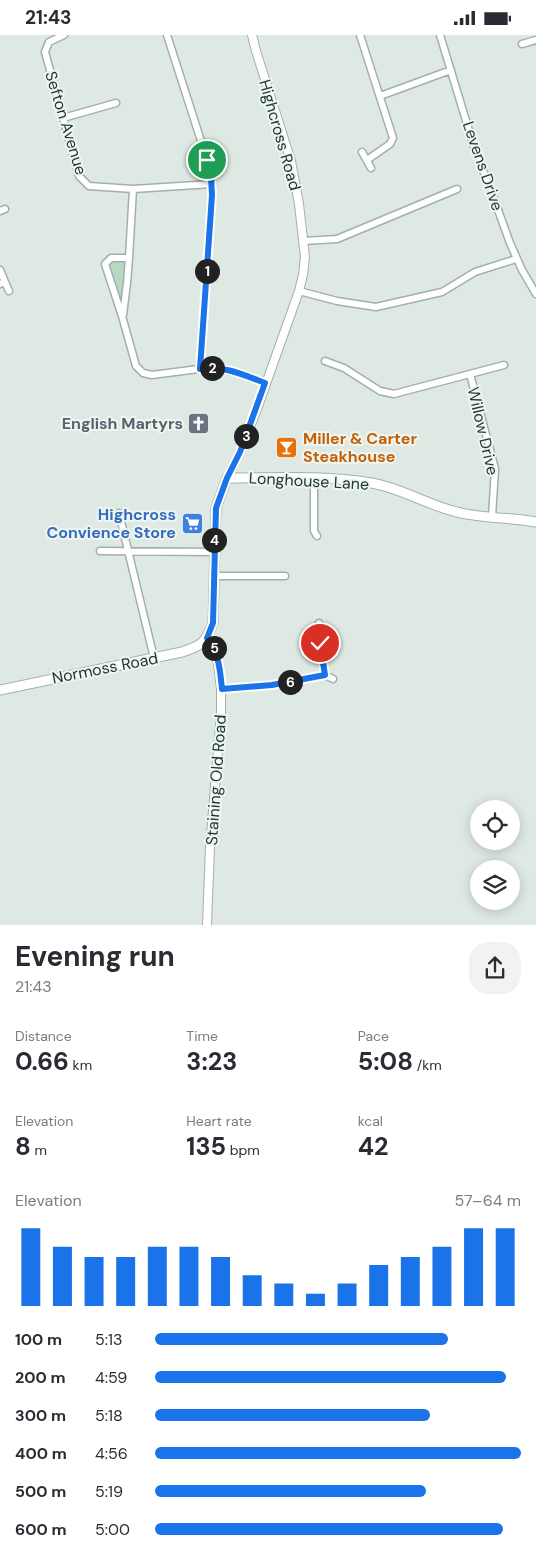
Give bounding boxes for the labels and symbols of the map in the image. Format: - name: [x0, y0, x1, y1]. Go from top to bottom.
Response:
- street label: Sefton Avenue: [40, 69, 92, 177]
- street label: Highcross Road: [254, 77, 306, 193]
- street label: Levens Drive: [458, 118, 508, 214]
- pin: [186, 139, 228, 181]
- pin: 1: [194, 259, 220, 283]
- pin: 2: [200, 355, 224, 381]
- street label: Willow Drive: [463, 385, 503, 477]
- church icon: English Martyrs: [187, 411, 211, 435]
- place label: English Martyrs: [62, 413, 183, 434]
- pin: 3: [234, 423, 258, 449]
- place label: Miller & Carter Steakhouse: [303, 428, 417, 467]
- bar icon: Miller & Carter Steakhouse: [275, 435, 299, 459]
- street label: Longhouse Lane: [248, 467, 370, 495]
- place label: Highcross Convience Store: [46, 504, 176, 543]
- supermarket icon: Highcross Convience Store: [180, 511, 204, 535]
- pin: 4: [202, 527, 226, 553]
- pin: [299, 622, 341, 664]
- pin: 5: [202, 635, 226, 661]
- street label: Normoss Road: [50, 647, 160, 689]
- pin: 6: [278, 669, 302, 695]
- street label: Staining Old Road: [201, 714, 231, 846]

